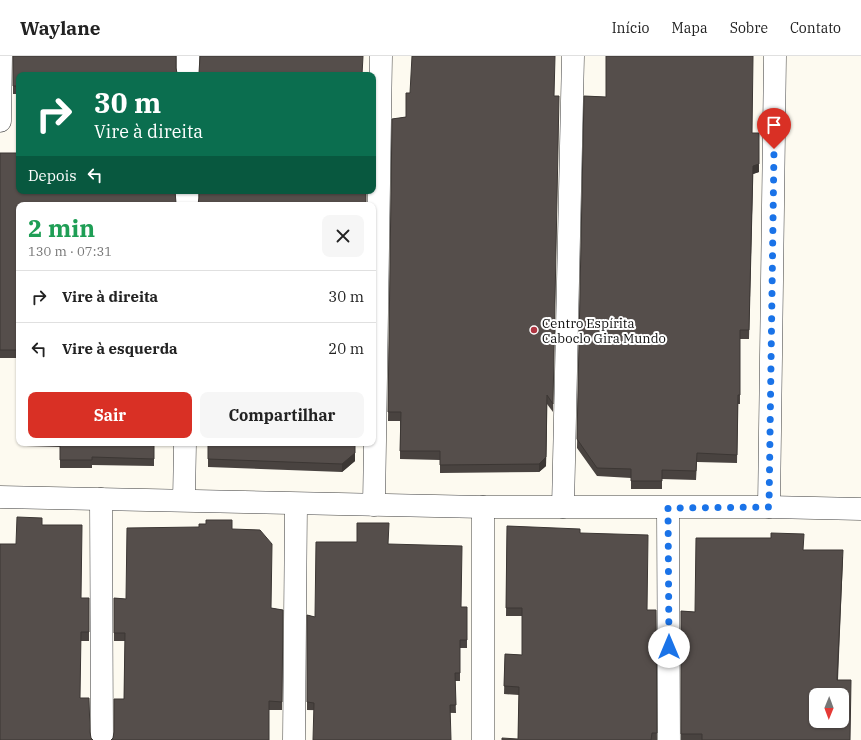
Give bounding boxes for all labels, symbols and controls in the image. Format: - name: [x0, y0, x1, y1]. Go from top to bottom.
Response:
- text: Waylane: [20, 16, 101, 40]
- text: Início: [612, 19, 649, 37]
- text: Mapa: [671, 19, 708, 37]
- text: Sobre: [730, 19, 768, 37]
- text: Contato: [790, 19, 841, 37]
- text: 30 m: [94, 84, 161, 121]
- icon: right: [28, 88, 80, 140]
- pin: [757, 108, 791, 149]
- icon: arrive: [763, 114, 785, 136]
- text: Vire à direita: [94, 120, 203, 143]
- icon: left: [84, 164, 106, 186]
- text: Depois: [28, 166, 76, 185]
- text: 2 min: [28, 212, 95, 244]
- button: close: [322, 215, 364, 257]
- text: 130 m · 07:31: [28, 243, 112, 260]
- icon: right: [28, 286, 50, 308]
- text: Vire à direita: [62, 287, 158, 306]
- text: 30 m: [328, 287, 364, 306]
- place label: Centro Espírita Caboclo Gira Mundo: [542, 315, 666, 347]
- marker: Centro Espírita Caboclo Gira Mundo: [529, 325, 539, 335]
- icon: left: [28, 338, 50, 360]
- text: Vire à esquerda: [62, 339, 178, 358]
- text: 20 m: [328, 339, 364, 358]
- button: Sair: [28, 392, 192, 438]
- button: Compartilhar: [200, 392, 364, 438]
- position arrow: [648, 626, 690, 668]
- north arrow: [809, 688, 849, 728]
- map controls: [809, 688, 849, 728]

